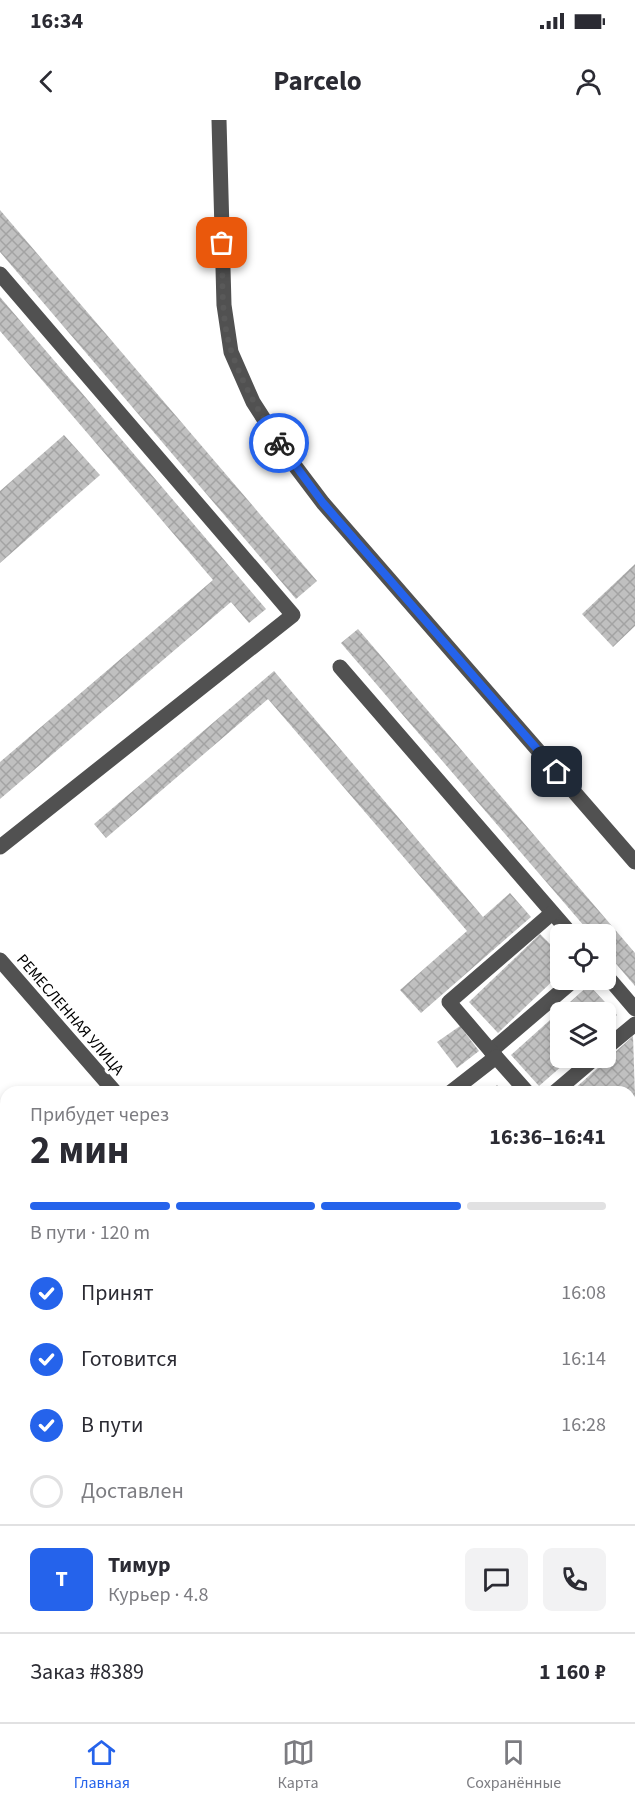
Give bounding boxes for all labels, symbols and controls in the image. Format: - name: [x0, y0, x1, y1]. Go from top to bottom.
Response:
- text: 16:34: [30, 5, 83, 37]
- text: Parcelo: [273, 62, 362, 101]
- icon: back: [30, 65, 63, 98]
- icon: person: [572, 65, 605, 98]
- pin: [196, 217, 247, 268]
- icon: bag: [205, 226, 238, 259]
- courier: [249, 413, 309, 473]
- icon: bike: [263, 427, 296, 460]
- pin: [531, 746, 582, 797]
- icon: home: [540, 755, 573, 788]
- map controls: [550, 924, 616, 1068]
- button: locate: [550, 924, 616, 990]
- street label: РЕМЕСЛЕННАЯ УЛИЦА: [11, 949, 129, 1080]
- button: layers: [550, 1002, 616, 1068]
- text: Прибудет через: [30, 1101, 169, 1129]
- text: 16:36–16:41: [489, 1121, 606, 1153]
- text: 2 мин: [30, 1123, 130, 1179]
- text: В пути · 120 m: [30, 1219, 150, 1247]
- icon: check: [30, 1277, 63, 1310]
- text: Принят: [81, 1277, 154, 1309]
- text: 16:08: [561, 1279, 606, 1307]
- icon: check: [30, 1343, 63, 1376]
- text: Готовится: [81, 1343, 178, 1375]
- text: 16:14: [561, 1345, 606, 1373]
- icon: check: [30, 1409, 63, 1442]
- text: В пути: [81, 1409, 143, 1441]
- text: 16:28: [561, 1411, 606, 1439]
- text: Доставлен: [81, 1475, 184, 1507]
- button: chat: [465, 1548, 528, 1611]
- button: phone: [543, 1548, 606, 1611]
- text: Тимур: [108, 1549, 171, 1581]
- text: Т: [55, 1563, 68, 1595]
- text: Курьер · 4.8: [108, 1581, 208, 1609]
- text: Заказ #8389: [30, 1656, 144, 1688]
- text: 1 160 ₽: [539, 1656, 606, 1688]
- tab: Главная: [74, 1736, 130, 1794]
- tab: Карта: [278, 1736, 319, 1794]
- tab: Сохранённые: [466, 1736, 561, 1794]

